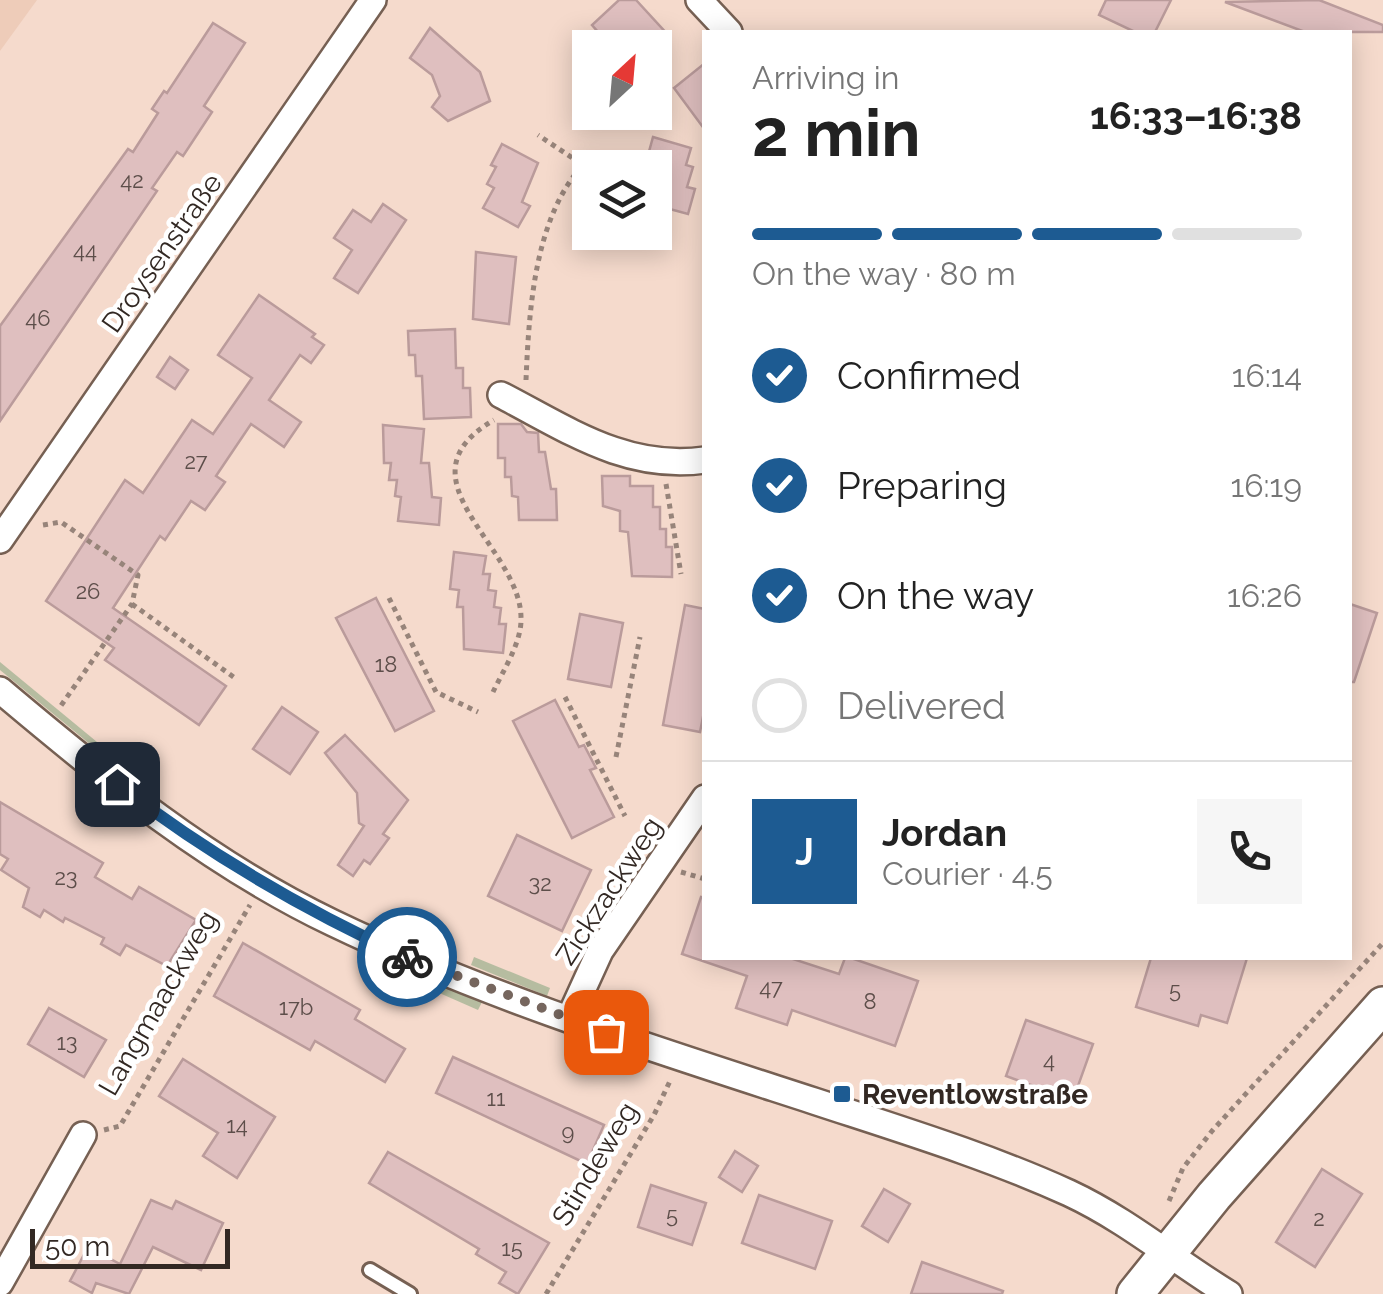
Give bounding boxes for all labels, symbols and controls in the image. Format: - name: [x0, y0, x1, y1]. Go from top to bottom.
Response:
- north arrow: [572, 30, 672, 130]
- map controls: [572, 30, 672, 250]
- text: Arriving in: [752, 59, 899, 96]
- text: 16:33–16:38: [1090, 93, 1302, 138]
- text: 2 min: [752, 95, 921, 171]
- button: layers: [572, 150, 672, 250]
- street label: Droysenstraße: [95, 167, 229, 339]
- house number: 42: [120, 167, 144, 193]
- house number: 44: [73, 237, 97, 263]
- text: On the way · 80 m: [752, 255, 1016, 292]
- house number: 46: [25, 305, 51, 331]
- icon: check: [752, 348, 807, 403]
- text: Confirmed: [837, 353, 1021, 398]
- text: 16:14: [1232, 357, 1302, 394]
- house number: 27: [184, 448, 208, 474]
- icon: check: [752, 458, 807, 513]
- text: Preparing: [837, 463, 1007, 508]
- text: 16:19: [1231, 467, 1302, 504]
- icon: check: [752, 568, 807, 623]
- text: On the way: [837, 573, 1034, 618]
- text: 16:26: [1227, 577, 1302, 614]
- house number: 26: [76, 578, 100, 604]
- house number: 18: [375, 651, 397, 677]
- text: Delivered: [837, 683, 1006, 728]
- pin: [75, 742, 160, 827]
- icon: home: [90, 757, 145, 812]
- button: phone: [1197, 799, 1302, 904]
- text: Jordan: [882, 810, 1007, 855]
- street label: Zickzackweg: [549, 811, 669, 971]
- text: J: [795, 829, 814, 874]
- text: Courier · 4.5: [882, 855, 1053, 892]
- house number: 23: [54, 864, 78, 890]
- house number: 32: [528, 870, 552, 896]
- street label: Langmaackweg: [92, 905, 224, 1101]
- courier: [357, 907, 457, 1007]
- icon: bike: [380, 930, 435, 985]
- house number: 47: [759, 974, 783, 1000]
- house number: 5: [1169, 977, 1181, 1003]
- house number: 8: [863, 988, 877, 1014]
- pin: [564, 990, 649, 1075]
- house number: 17b: [279, 994, 313, 1020]
- icon: bag: [579, 1005, 634, 1060]
- house number: 13: [56, 1029, 78, 1055]
- house number: 4: [1043, 1047, 1055, 1073]
- place label: Reventlowstraße: [862, 1078, 1088, 1111]
- marker: Reventlowstraße: [831, 1083, 853, 1105]
- house number: 11: [487, 1085, 505, 1111]
- street label: Stindeweg: [545, 1096, 645, 1232]
- house number: 14: [226, 1112, 248, 1138]
- house number: 9: [562, 1119, 574, 1145]
- house number: 5: [666, 1202, 678, 1228]
- house number: 2: [1313, 1205, 1325, 1231]
- scale bar: [30, 1224, 230, 1268]
- text: 50 m: [45, 1230, 110, 1263]
- house number: 15: [501, 1235, 523, 1261]

